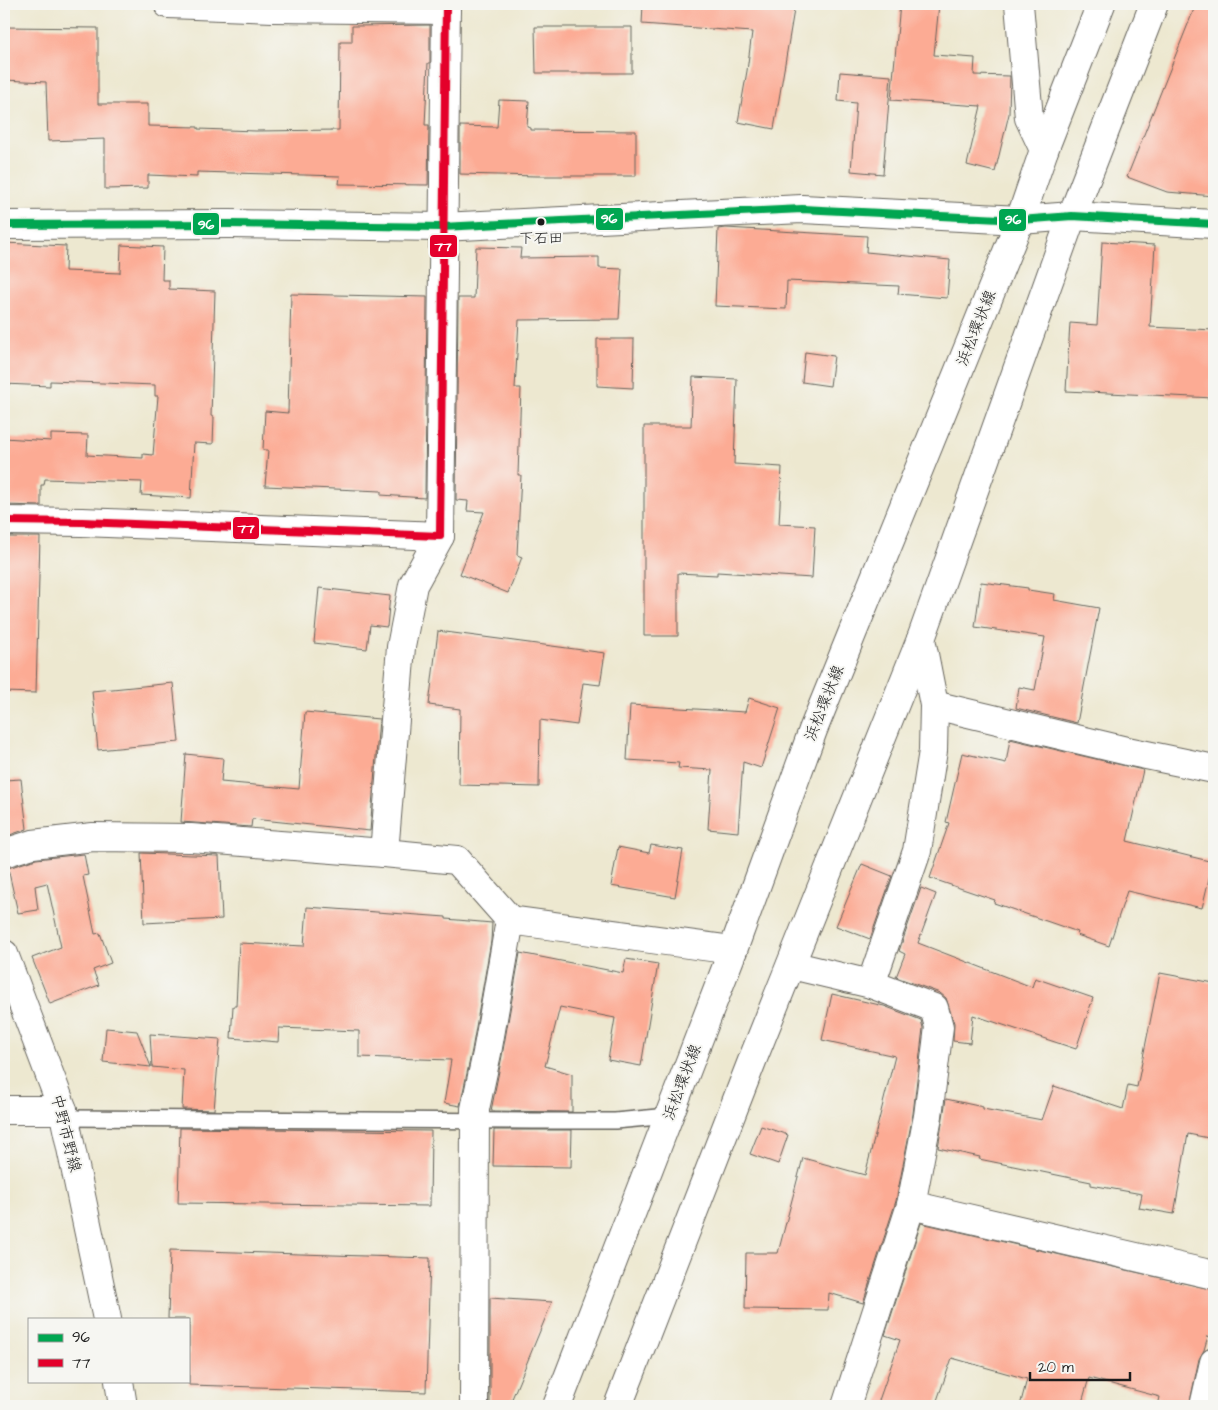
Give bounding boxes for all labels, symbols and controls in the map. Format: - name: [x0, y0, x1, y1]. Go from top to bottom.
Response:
- line badge: 96: [595, 207, 624, 231]
- line badge: 96: [998, 208, 1027, 232]
- text: 96: [601, 209, 618, 229]
- text: 96: [1005, 210, 1022, 230]
- line badge: 96: [192, 212, 220, 236]
- text: 96: [198, 215, 215, 235]
- marker: 下石田: [536, 217, 546, 227]
- place label: 下石田: [518, 228, 564, 249]
- line badge: 77: [429, 234, 458, 258]
- text: 77: [433, 237, 452, 257]
- street label: 浜松環状線: [951, 287, 1001, 369]
- line badge: 77: [232, 516, 260, 540]
- text: 77: [236, 519, 255, 539]
- street label: 浜松環状線: [799, 662, 849, 744]
- street label: 浜松環状線: [657, 1041, 707, 1123]
- street label: 中野市野線: [46, 1092, 86, 1174]
- legend: [28, 1318, 190, 1382]
- text: 96: [72, 1327, 91, 1348]
- scale bar: [1030, 1350, 1130, 1382]
- text: 77: [72, 1353, 90, 1374]
- text: 20 m: [1038, 1357, 1074, 1378]

